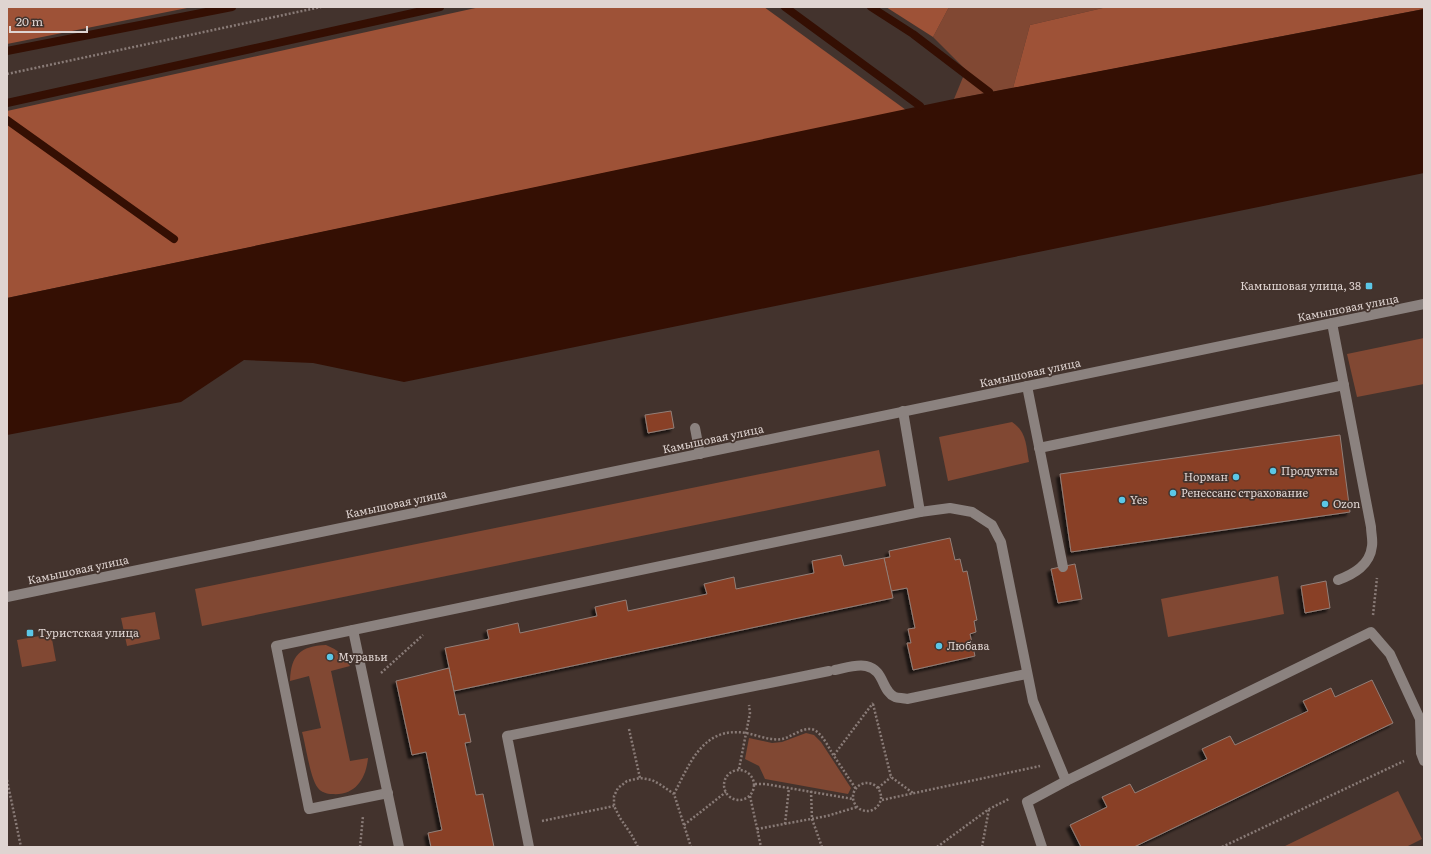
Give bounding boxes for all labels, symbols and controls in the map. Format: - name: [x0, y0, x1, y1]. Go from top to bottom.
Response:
- scale bar: [10, 8, 87, 34]
- text: 20 m: [16, 12, 43, 30]
- place label: Камышовая улица, 38: [1240, 277, 1361, 293]
- marker: Камышовая улица, 38: [1364, 281, 1374, 291]
- street label: Камышовая улица: [1296, 289, 1400, 325]
- street label: Камышовая улица: [978, 353, 1082, 391]
- street label: Камышовая улица: [661, 419, 765, 457]
- place label: Продукты: [1281, 462, 1338, 478]
- marker: Продукты: [1268, 466, 1278, 476]
- place label: Норман: [1184, 468, 1228, 484]
- marker: Норман: [1231, 472, 1241, 482]
- street label: Камышовая улица: [344, 484, 448, 522]
- place label: Ренессанс страхование: [1181, 484, 1309, 500]
- marker: Ренессанс страхование: [1168, 488, 1178, 498]
- place label: Yes: [1130, 491, 1147, 507]
- marker: Yes: [1117, 495, 1127, 505]
- place label: Ozon: [1333, 495, 1360, 511]
- marker: Ozon: [1320, 499, 1330, 509]
- street label: Камышовая улица: [26, 550, 130, 588]
- place label: Туристская улица: [38, 624, 139, 640]
- marker: Туристская улица: [25, 628, 35, 638]
- place label: Любава: [947, 637, 989, 653]
- marker: Любава: [934, 641, 944, 651]
- place label: Муравьи: [338, 648, 388, 664]
- marker: Муравьи: [325, 652, 335, 662]

